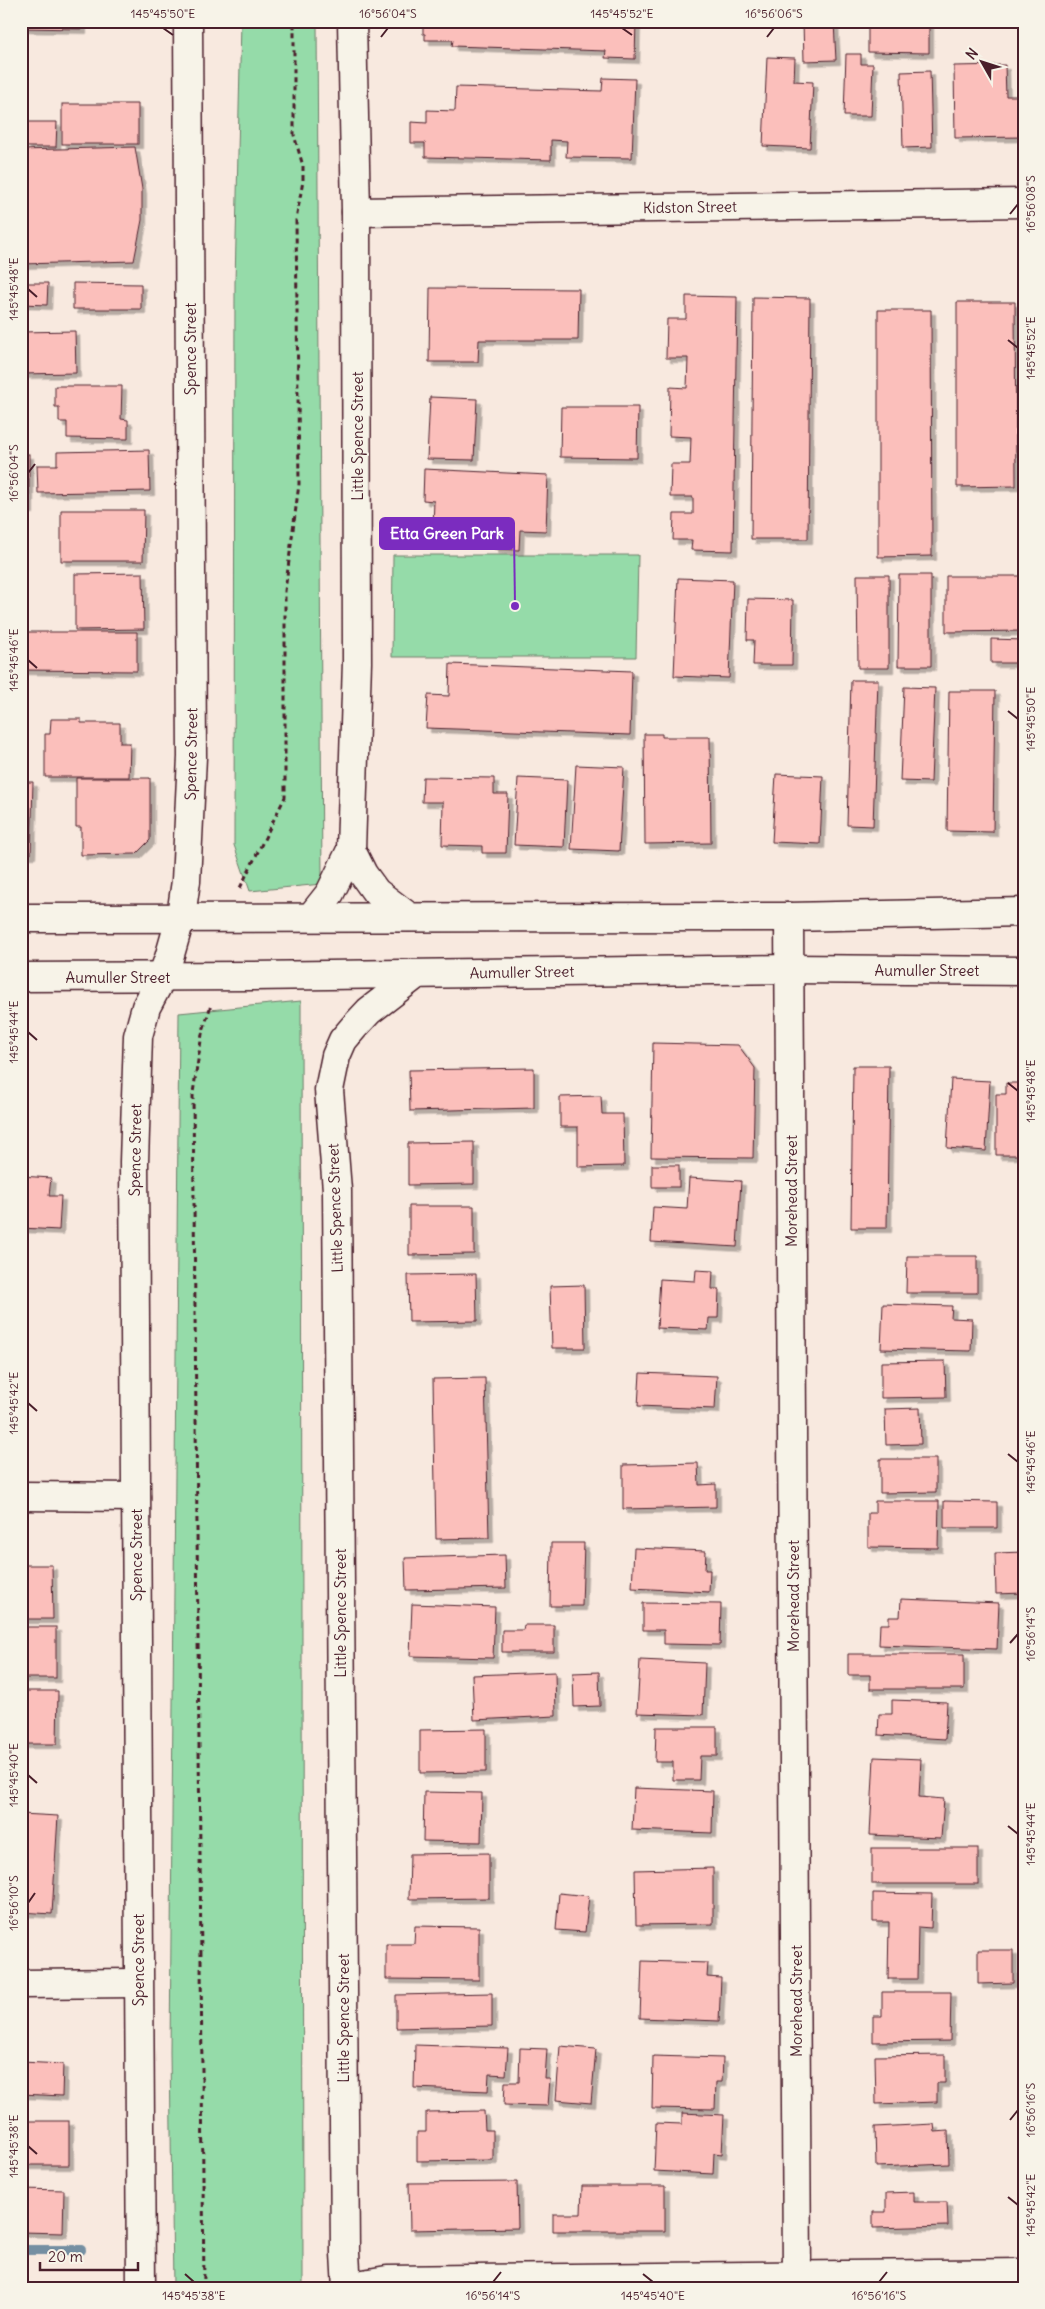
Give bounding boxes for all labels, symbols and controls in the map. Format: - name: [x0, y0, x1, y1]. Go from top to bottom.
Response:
- text: 145°45'50"E: [131, 6, 195, 21]
- text: 16°56'04"S: [359, 6, 417, 21]
- text: 145°45'52"E: [590, 6, 654, 21]
- text: 16°56'06"S: [745, 6, 803, 21]
- north arrow: [958, 38, 1008, 88]
- text: N: [962, 44, 982, 63]
- text: 16°56'08"S: [1023, 175, 1038, 233]
- street label: Kidston Street: [643, 197, 737, 217]
- text: 145°45'48"E: [6, 257, 21, 321]
- street label: Spence Street: [181, 303, 200, 395]
- text: 145°45'52"E: [1023, 316, 1038, 380]
- street label: Little Spence Street: [348, 371, 367, 501]
- text: 16°56'04"S: [6, 444, 21, 502]
- callout: Etta Green Park: [380, 518, 514, 549]
- text: Etta Green Park: [390, 523, 504, 543]
- text: 145°45'46"E: [6, 628, 21, 692]
- text: 145°45'50"E: [1023, 687, 1038, 751]
- street label: Spence Street: [181, 707, 201, 801]
- street label: Aumuller Street: [875, 961, 979, 980]
- street label: Aumuller Street: [469, 962, 575, 982]
- street label: Aumuller Street: [66, 968, 170, 987]
- text: 145°45'44"E: [6, 1000, 21, 1064]
- text: 145°45'48"E: [1023, 1059, 1038, 1123]
- street label: Spence Street: [125, 1103, 145, 1197]
- street label: Morehead Street: [782, 1135, 801, 1247]
- street label: Little Spence Street: [323, 1143, 347, 1273]
- text: 145°45'42"E: [6, 1372, 21, 1434]
- text: 145°45'46"E: [1023, 1430, 1038, 1494]
- street label: Spence Street: [127, 1509, 146, 1601]
- street label: Morehead Street: [784, 1540, 803, 1652]
- street label: Little Spence Street: [331, 1548, 350, 1678]
- text: 16°56'14"S: [1023, 1607, 1038, 1661]
- text: 145°45'40"E: [6, 1743, 21, 1807]
- text: 145°45'44"E: [1023, 1802, 1038, 1866]
- text: 16°56'10"S: [6, 1875, 21, 1931]
- street label: Spence Street: [129, 1914, 148, 2006]
- street label: Morehead Street: [787, 1945, 806, 2057]
- street label: Little Spence Street: [334, 1953, 353, 2083]
- text: 16°56'16"S: [1023, 2083, 1038, 2137]
- text: 145°45'38"E: [6, 2114, 21, 2178]
- text: 145°45'42"E: [1023, 2174, 1038, 2236]
- scale bar: [40, 2239, 138, 2271]
- text: 20 m: [48, 2247, 83, 2266]
- text: 145°45'38"E: [162, 2288, 226, 2303]
- text: 16°56'14"S: [466, 2288, 520, 2303]
- text: 145°45'40"E: [621, 2288, 685, 2303]
- text: 16°56'16"S: [852, 2288, 906, 2303]

